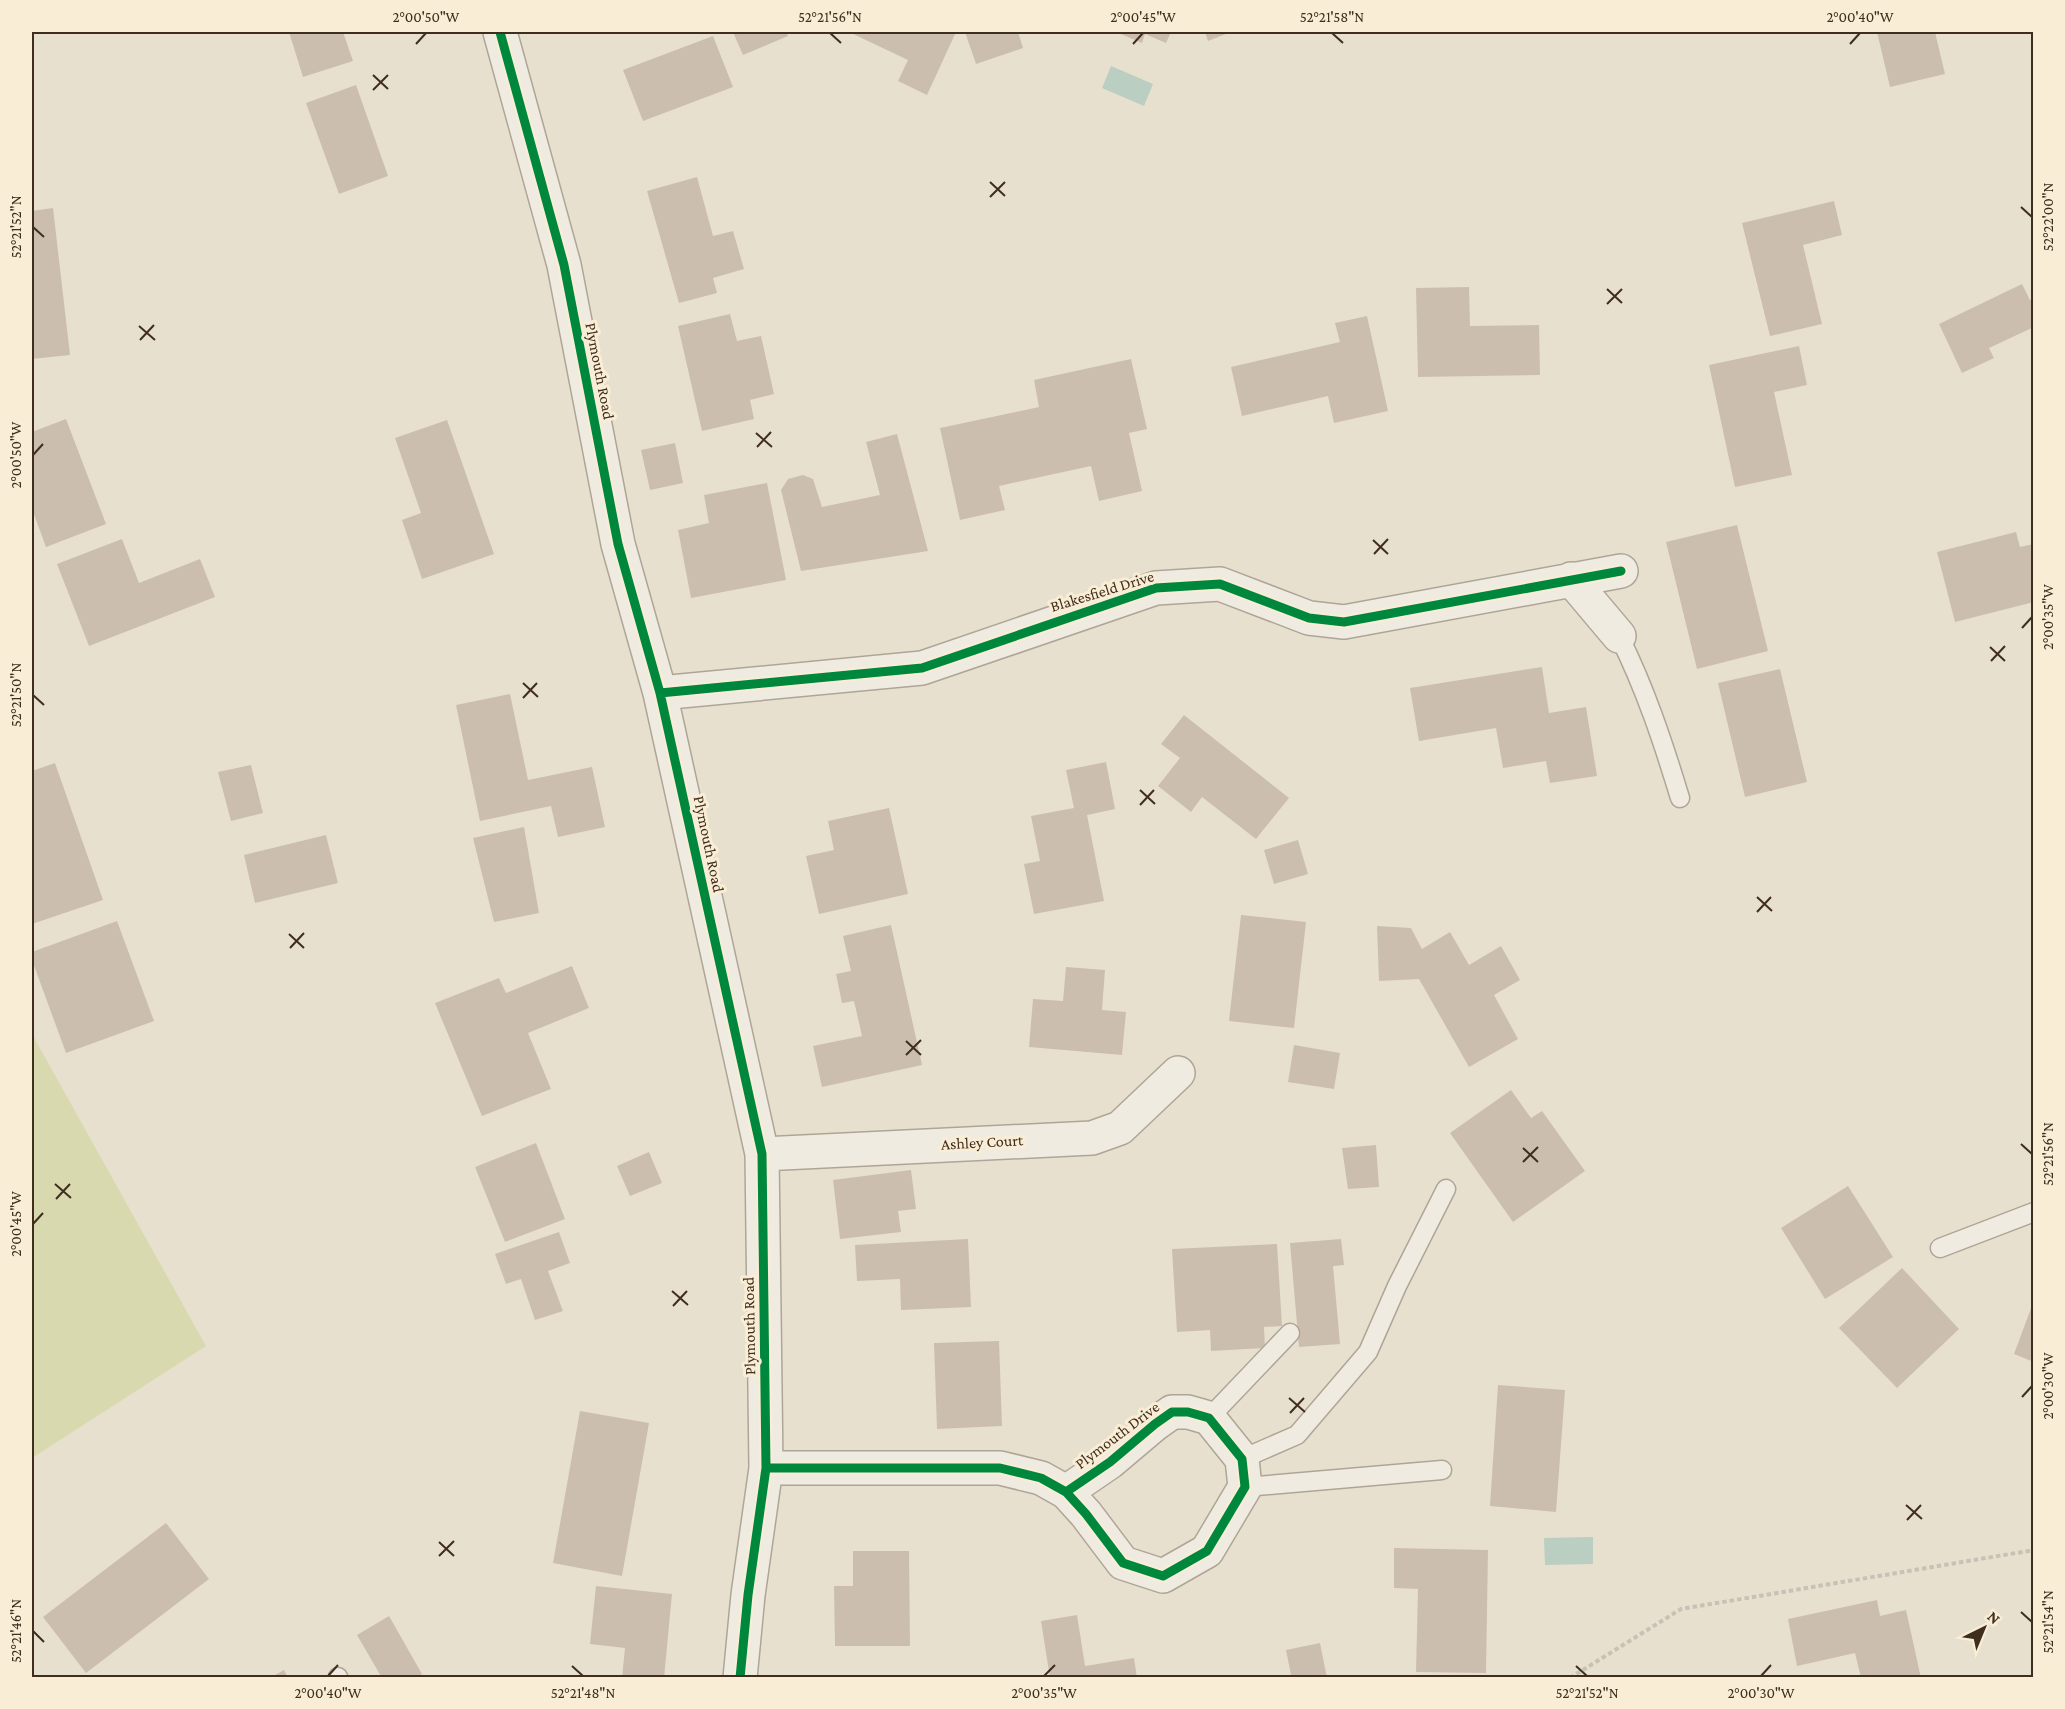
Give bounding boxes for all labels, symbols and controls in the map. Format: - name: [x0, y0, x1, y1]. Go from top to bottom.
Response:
- text: 2°00'50"W: [393, 9, 460, 25]
- text: 52°21'56"N: [798, 9, 862, 25]
- text: 2°00'45"W: [1110, 9, 1176, 25]
- text: 52°21'58"N: [1300, 9, 1364, 25]
- text: 2°00'40"W: [1826, 9, 1894, 25]
- text: 52°22'00"N: [2040, 182, 2056, 251]
- text: 52°21'52"N: [8, 195, 24, 259]
- street label: Plymouth Road: [581, 321, 618, 422]
- text: 2°00'50"W: [8, 421, 24, 488]
- street label: Blakesfield Drive: [1048, 567, 1156, 615]
- text: 2°00'35"W: [2040, 584, 2056, 650]
- text: 52°21'50"N: [8, 663, 24, 727]
- street label: Plymouth Road: [689, 794, 728, 895]
- text: 52°21'56"N: [2040, 1122, 2056, 1186]
- street label: Ashley Court: [940, 1131, 1024, 1154]
- text: 2°00'45"W: [8, 1191, 24, 1257]
- street label: Plymouth Road: [740, 1276, 759, 1375]
- text: 2°00'30"W: [2040, 1352, 2056, 1420]
- street label: Plymouth Drive: [1072, 1398, 1163, 1473]
- text: 52°21'54"N: [2040, 1590, 2056, 1654]
- north arrow: [1954, 1598, 2014, 1658]
- text: 52°21'46"N: [8, 1599, 24, 1663]
- text: N: [1984, 1607, 2004, 1627]
- text: 2°00'40"W: [294, 1685, 362, 1701]
- text: 52°21'48"N: [551, 1685, 615, 1701]
- text: 2°00'35"W: [1011, 1685, 1077, 1701]
- text: 52°21'52"N: [1555, 1685, 1619, 1701]
- text: 2°00'30"W: [1727, 1685, 1795, 1701]

